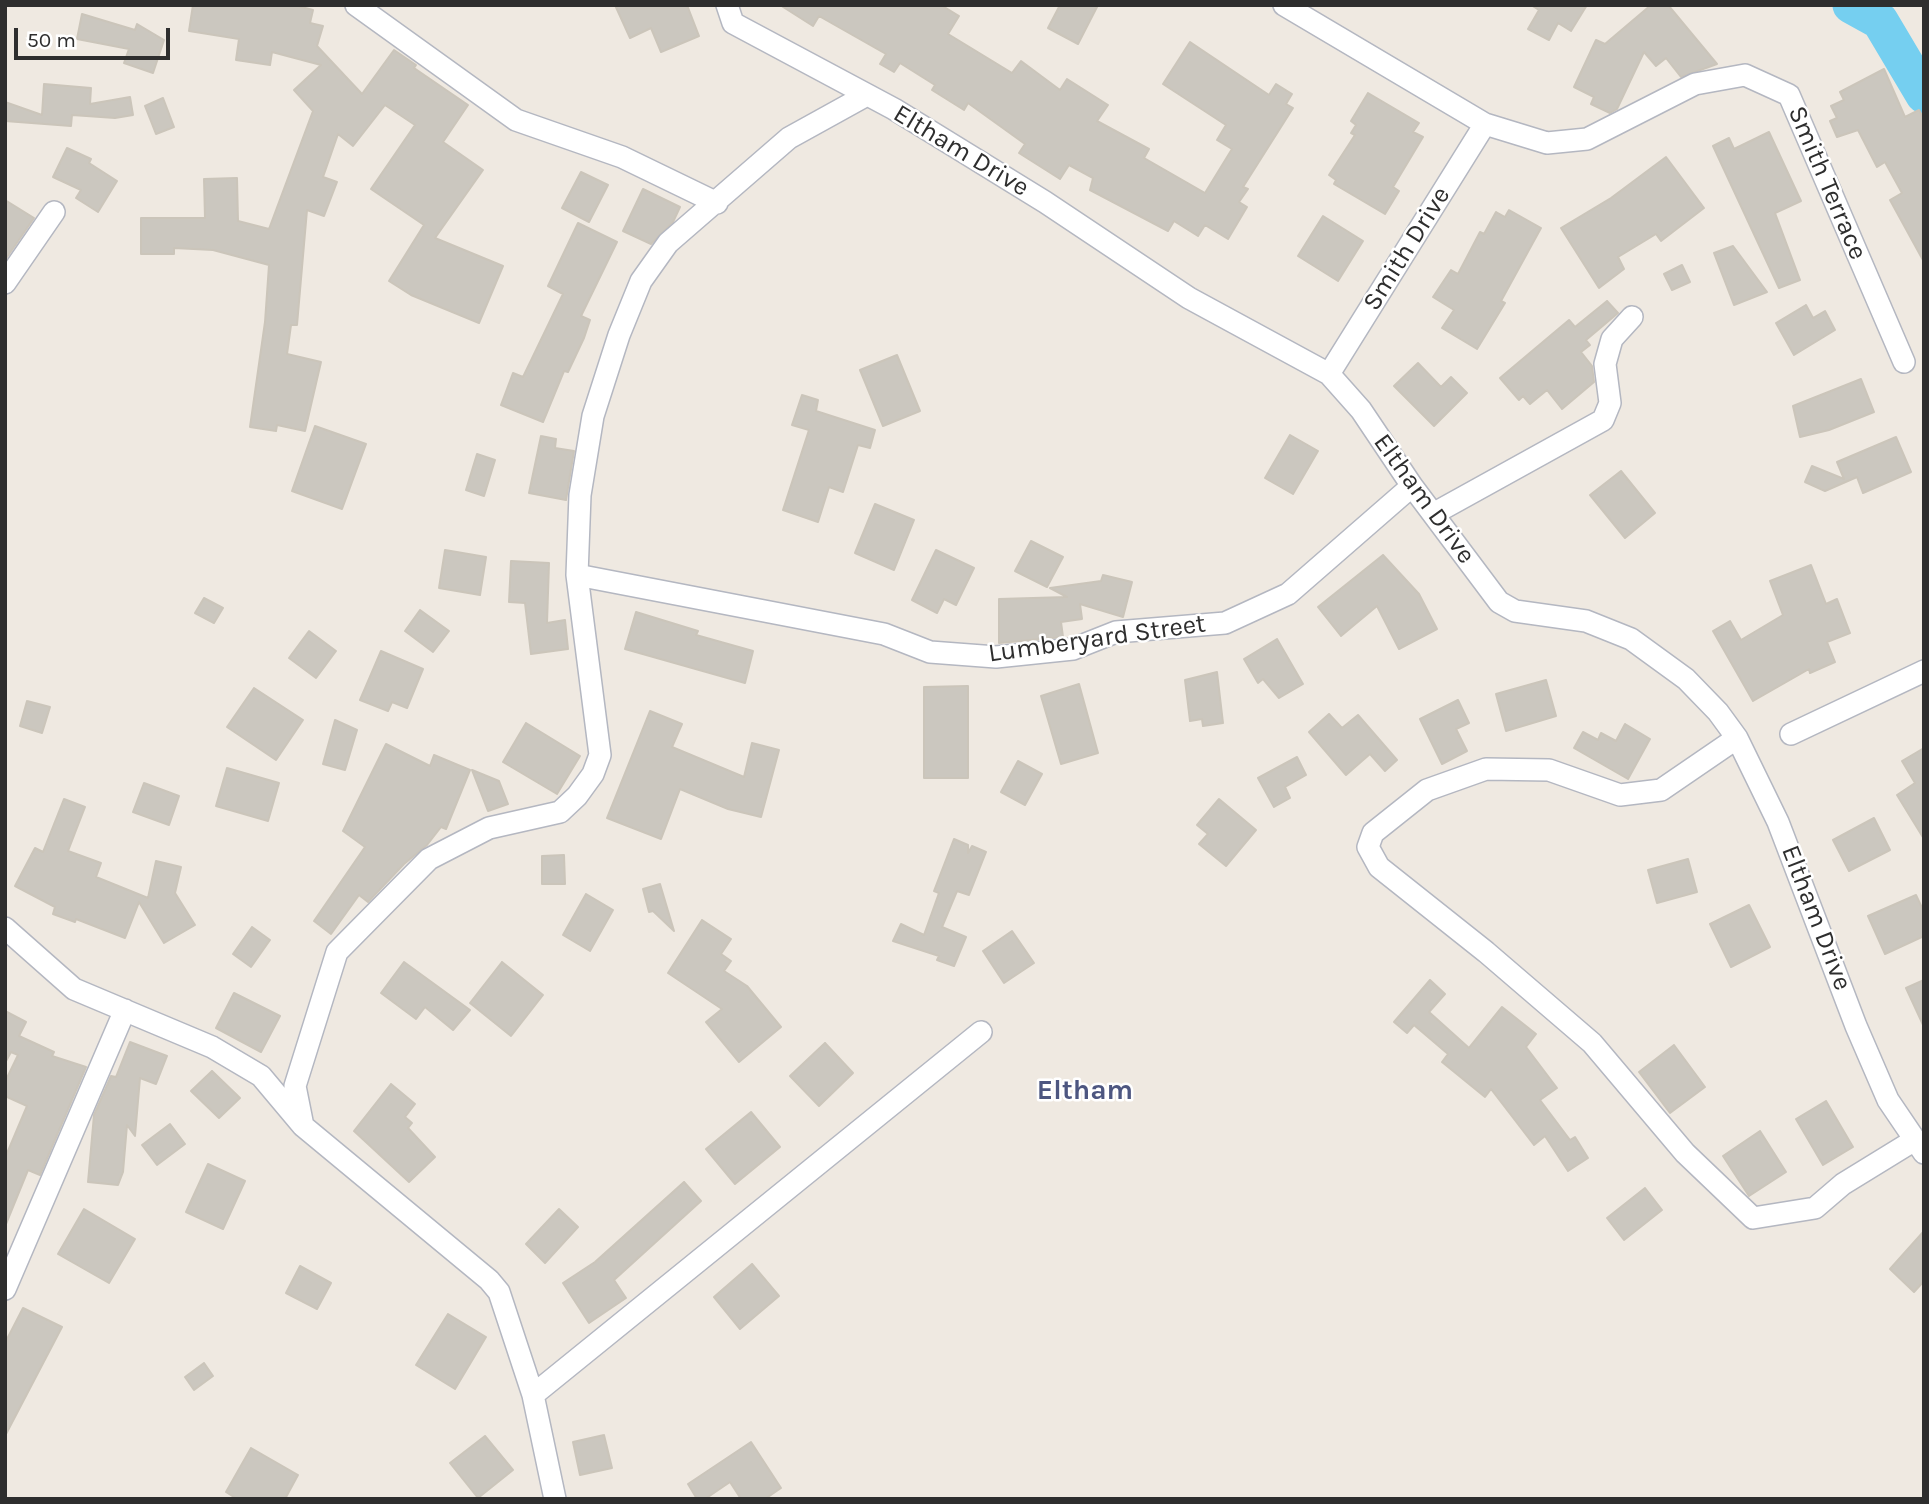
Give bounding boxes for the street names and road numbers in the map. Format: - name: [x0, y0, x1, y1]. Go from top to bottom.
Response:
- street label: Eltham Drive: [887, 98, 1035, 204]
- street label: Smith Terrace: [1781, 102, 1873, 264]
- street label: Smith Drive: [1357, 181, 1457, 317]
- street label: Eltham Drive: [1366, 428, 1482, 570]
- street label: Lumberyard Street: [986, 608, 1208, 670]
- street label: Eltham Drive: [1774, 841, 1858, 995]

